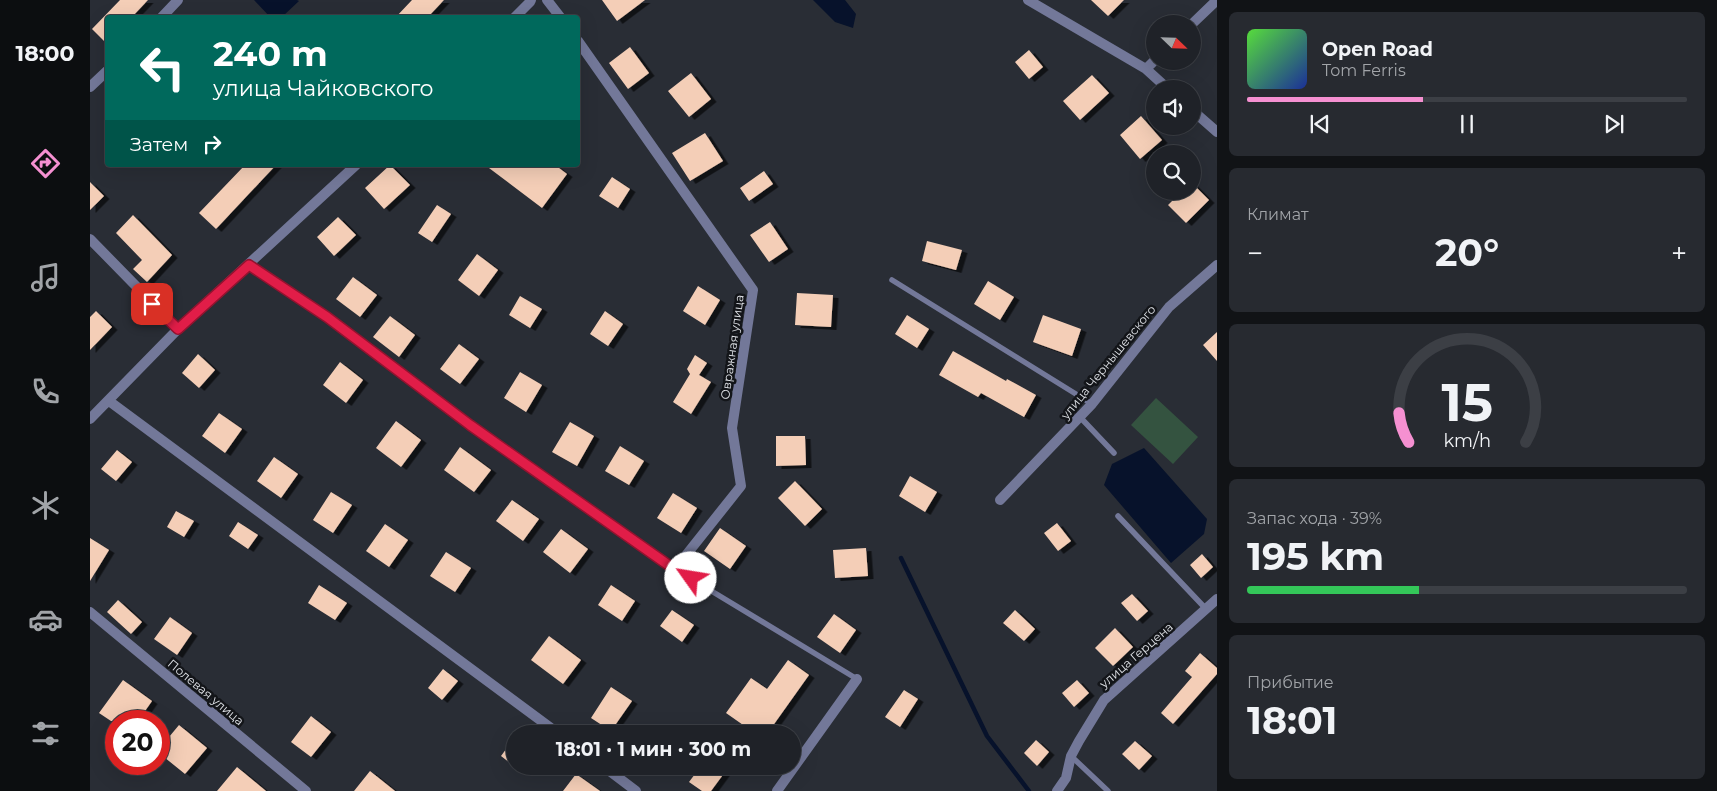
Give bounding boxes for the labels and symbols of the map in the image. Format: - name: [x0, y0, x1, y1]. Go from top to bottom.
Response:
- north arrow: [1146, 15, 1201, 70]
- pin: [131, 283, 173, 325]
- street label: Овражная улица: [717, 294, 747, 400]
- street label: улица Чернышевского: [1057, 302, 1159, 423]
- position arrow: [664, 551, 716, 603]
- street label: улица Герцена: [1095, 619, 1176, 692]
- street label: Полевая улица: [165, 656, 247, 728]
- speed limit sign: 20: [105, 710, 170, 775]

